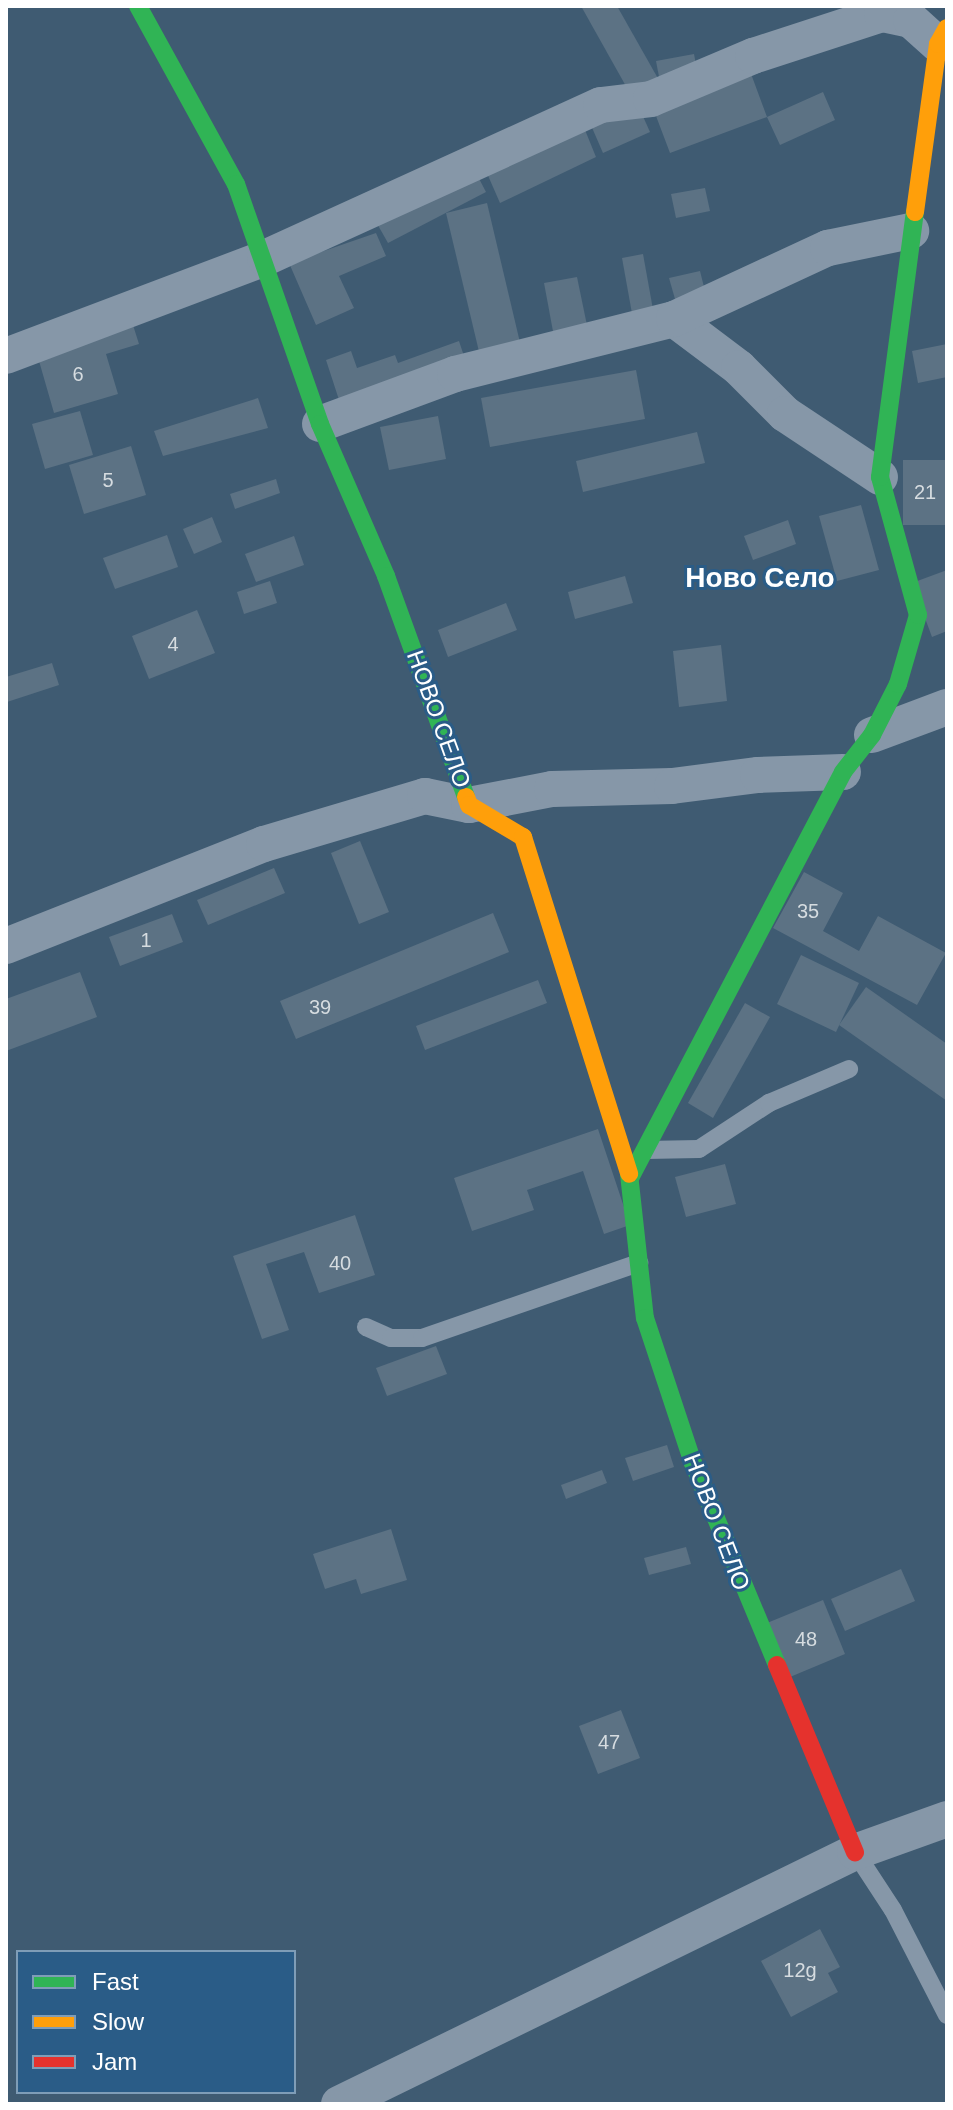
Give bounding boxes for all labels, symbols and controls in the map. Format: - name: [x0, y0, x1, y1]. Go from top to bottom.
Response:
- house number: 6: [72, 362, 84, 386]
- house number: 5: [102, 468, 114, 492]
- house number: 21: [914, 480, 936, 504]
- district label: Ново Село: [685, 561, 835, 595]
- house number: 4: [167, 632, 179, 656]
- street label: НОВО СЕЛО: [401, 646, 477, 792]
- house number: 35: [797, 899, 819, 923]
- house number: 1: [140, 928, 152, 952]
- house number: 39: [309, 995, 331, 1019]
- house number: 40: [329, 1251, 351, 1275]
- street label: НОВО СЕЛО: [678, 1449, 756, 1595]
- house number: 48: [795, 1627, 817, 1651]
- house number: 47: [598, 1730, 620, 1754]
- legend: [16, 1950, 296, 2094]
- house number: 12g: [783, 1958, 817, 1982]
- text: Fast: [92, 1968, 139, 1995]
- text: Slow: [92, 2008, 144, 2035]
- text: Jam: [92, 2048, 137, 2075]

